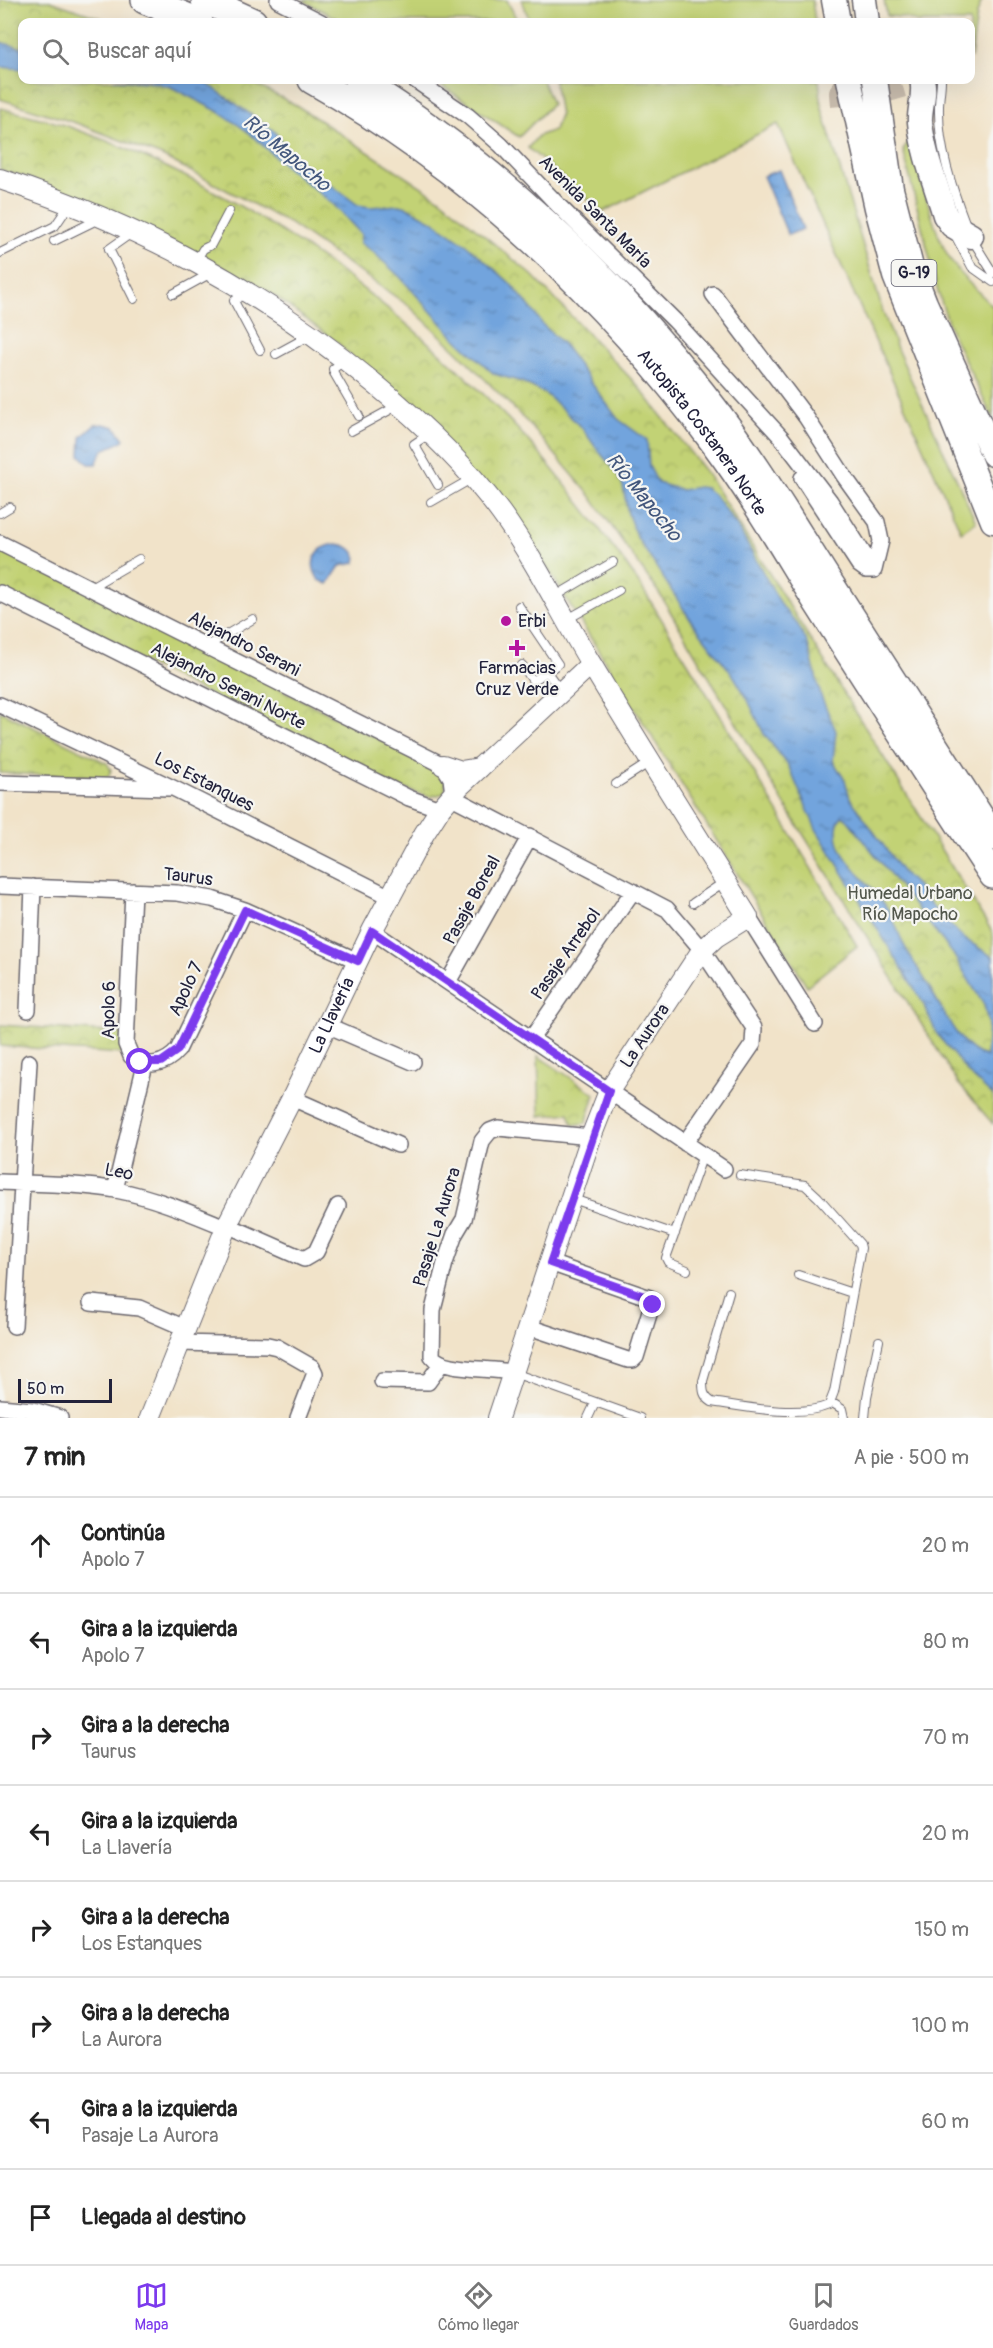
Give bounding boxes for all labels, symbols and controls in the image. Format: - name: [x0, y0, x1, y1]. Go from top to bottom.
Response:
- search box: [18, 18, 975, 84]
- icon: search: [39, 35, 72, 68]
- text: Buscar aquí: [87, 37, 192, 65]
- water label: Río Mapocho: [238, 109, 337, 198]
- street label: Avenida Santa María: [534, 151, 656, 273]
- road number: G-19: [892, 260, 936, 286]
- street label: Autopista Costanera Norte: [632, 344, 772, 520]
- water label: Río Mapocho: [601, 448, 688, 547]
- street label: Alejandro Serani: [184, 606, 304, 682]
- place label: Erbi: [518, 610, 546, 633]
- marker: Erbi: [499, 614, 513, 628]
- street label: Alejandro Serani Norte: [147, 637, 309, 735]
- marker: Farmacias Cruz Verde: [510, 641, 524, 655]
- place label: Farmacias Cruz Verde: [475, 657, 559, 701]
- street label: Los Estanques: [150, 747, 258, 817]
- street label: Pasaje Boreal: [438, 851, 506, 949]
- street label: Taurus: [162, 863, 214, 891]
- park label: Humedal Urbano Río Mapocho: [847, 882, 973, 926]
- street label: Pasaje Arrebol: [526, 904, 606, 1004]
- street label: Apolo 7: [163, 958, 209, 1020]
- street label: La Llavería: [303, 973, 360, 1057]
- street label: Apolo 6: [97, 981, 121, 1039]
- street label: La Aurora: [615, 999, 675, 1073]
- route start: [126, 1048, 152, 1074]
- street label: Leo: [103, 1158, 136, 1186]
- street label: Pasaje La Aurora: [408, 1164, 466, 1290]
- route end: [639, 1291, 665, 1317]
- scale bar: [18, 1376, 112, 1404]
- text: 50 m: [27, 1379, 64, 1399]
- text: 7 min: [24, 1441, 86, 1473]
- text: A pie · 500 m: [853, 1445, 969, 1470]
- text: Continúa: [81, 1519, 165, 1547]
- icon: ahead: [24, 1529, 57, 1562]
- text: 20 m: [922, 1533, 969, 1558]
- text: Apolo 7: [81, 1547, 145, 1572]
- text: Gira a la izquierda: [81, 1615, 238, 1643]
- icon: left: [24, 1625, 57, 1658]
- text: 80 m: [923, 1629, 969, 1654]
- text: Apolo 7: [81, 1643, 145, 1668]
- text: Gira a la derecha: [81, 1711, 229, 1739]
- icon: right: [24, 1721, 57, 1754]
- text: 70 m: [923, 1725, 969, 1750]
- text: Taurus: [81, 1739, 136, 1764]
- text: Gira a la izquierda: [81, 1807, 238, 1835]
- icon: left: [24, 1817, 57, 1850]
- text: 20 m: [922, 1821, 969, 1846]
- text: La Llavería: [81, 1835, 172, 1860]
- text: Gira a la derecha: [81, 1903, 229, 1931]
- icon: right: [24, 1913, 57, 1946]
- text: 150 m: [915, 1917, 969, 1942]
- text: Los Estanques: [81, 1931, 202, 1956]
- text: Gira a la derecha: [81, 1999, 229, 2027]
- icon: right: [24, 2009, 57, 2042]
- text: 100 m: [912, 2013, 969, 2038]
- text: La Aurora: [81, 2027, 162, 2052]
- text: Gira a la izquierda: [81, 2095, 238, 2123]
- icon: left: [24, 2105, 57, 2138]
- text: 60 m: [922, 2109, 969, 2134]
- text: Pasaje La Aurora: [81, 2123, 219, 2148]
- icon: arrive: [24, 2201, 57, 2234]
- text: Llegada al destino: [81, 2203, 246, 2231]
- tab: Mapa: [135, 2279, 169, 2335]
- tab: Cómo llegar: [438, 2279, 519, 2335]
- tab: Guardados: [788, 2279, 858, 2335]

